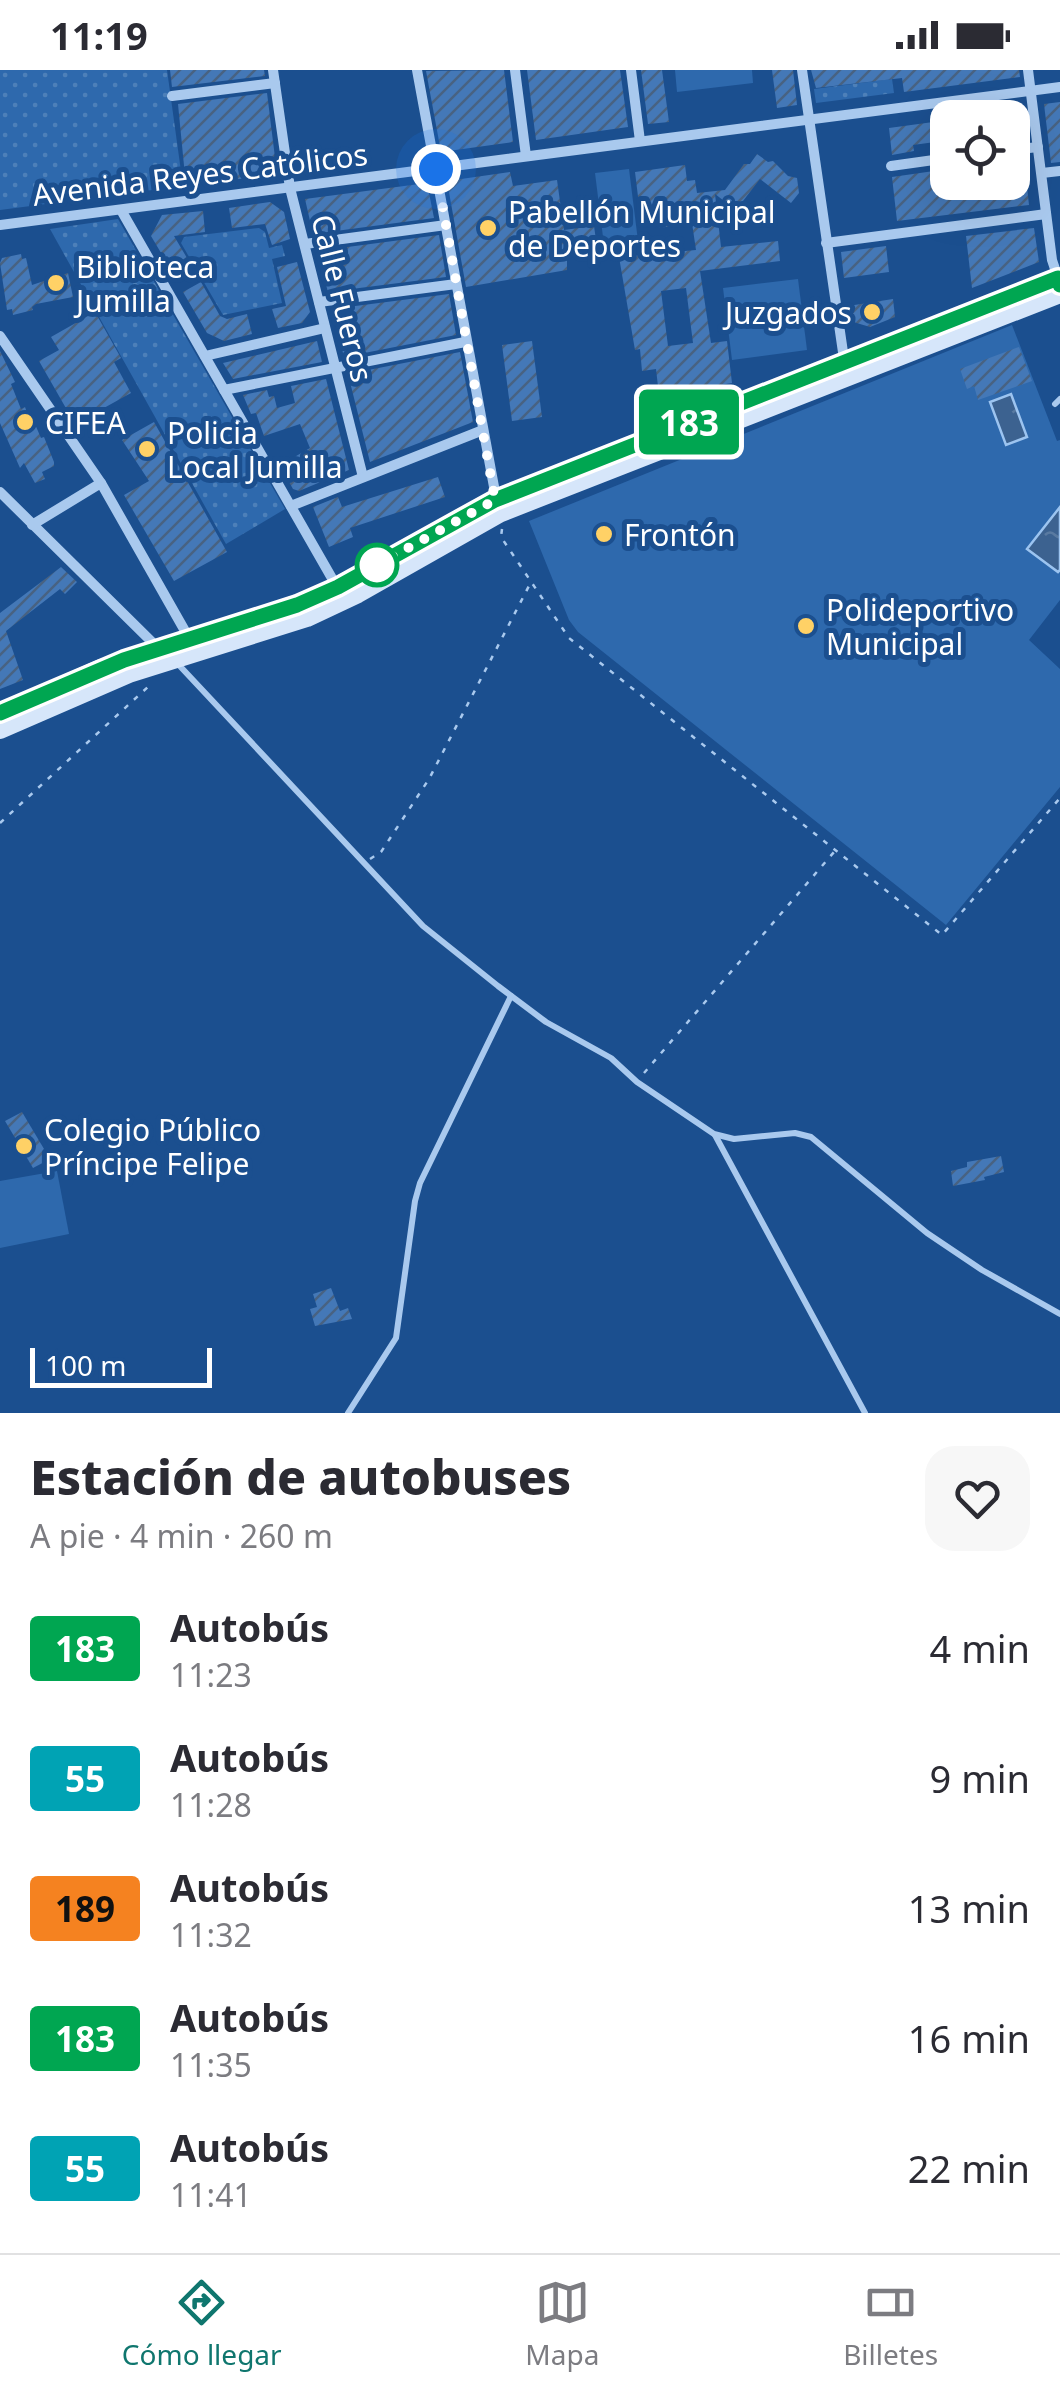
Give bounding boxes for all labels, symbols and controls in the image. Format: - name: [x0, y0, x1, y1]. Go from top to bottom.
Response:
- text: 11:19: [50, 9, 148, 61]
- map controls: [930, 100, 1030, 200]
- button: locate: [930, 100, 1030, 200]
- street label: Avenida Reyes Católicos: [30, 133, 370, 215]
- your location: [411, 144, 461, 194]
- place label: Pabellón Municipal de Deportes: [508, 191, 776, 266]
- street label: Calle Fueros: [302, 210, 384, 386]
- marker: Pabellón Municipal de Deportes: [477, 217, 499, 239]
- place label: Biblioteca Jumilla: [73, 246, 214, 321]
- marker: Biblioteca Jumilla: [45, 272, 67, 294]
- place label: Juzgados: [722, 292, 852, 333]
- marker: Juzgados: [861, 301, 883, 323]
- line badge: 183: [632, 390, 746, 454]
- text: 183: [659, 399, 719, 446]
- place label: CIFEA: [45, 402, 126, 443]
- marker: CIFEA: [14, 411, 36, 433]
- place label: Policia Local Jumilla: [167, 412, 342, 487]
- marker: Policia Local Jumilla: [136, 438, 158, 460]
- place label: Frontón: [624, 514, 736, 555]
- marker: Frontón: [593, 523, 615, 545]
- unlabelled marker: [356, 544, 398, 586]
- place label: Polideportivo Municipal: [826, 589, 1014, 664]
- marker: Polideportivo Municipal: [795, 615, 817, 637]
- place label: Colegio Público Príncipe Felipe: [44, 1109, 261, 1184]
- marker: Colegio Público Príncipe Felipe: [13, 1135, 35, 1157]
- scale bar: [30, 1343, 212, 1388]
- text: 100 m: [45, 1346, 127, 1384]
- text: Estación de autobuses: [30, 1444, 571, 1509]
- button: heart: [925, 1446, 1030, 1551]
- text: A pie · 4 min · 260 m: [30, 1514, 333, 1557]
- text: Autobús: [170, 1601, 329, 1653]
- text: 4 min: [930, 1622, 1030, 1674]
- text: 183: [55, 1625, 115, 1672]
- text: 11:23: [170, 1653, 252, 1696]
- text: Autobús: [170, 1731, 329, 1783]
- text: 9 min: [930, 1752, 1030, 1804]
- text: 55: [65, 1755, 105, 1802]
- text: 11:28: [170, 1783, 252, 1826]
- text: Autobús: [170, 1861, 329, 1913]
- text: 13 min: [908, 1882, 1030, 1934]
- text: 189: [55, 1885, 115, 1932]
- text: 11:32: [170, 1913, 252, 1956]
- text: Autobús: [170, 1991, 329, 2043]
- text: 16 min: [908, 2012, 1030, 2064]
- text: 183: [55, 2015, 115, 2062]
- text: 11:35: [170, 2043, 252, 2086]
- text: Autobús: [170, 2121, 329, 2173]
- text: 22 min: [908, 2142, 1030, 2194]
- text: 55: [65, 2145, 105, 2192]
- text: 11:41: [170, 2173, 252, 2216]
- tab: Cómo llegar: [122, 2275, 282, 2373]
- tab: Mapa: [525, 2275, 599, 2373]
- tab: Billetes: [843, 2275, 938, 2373]

